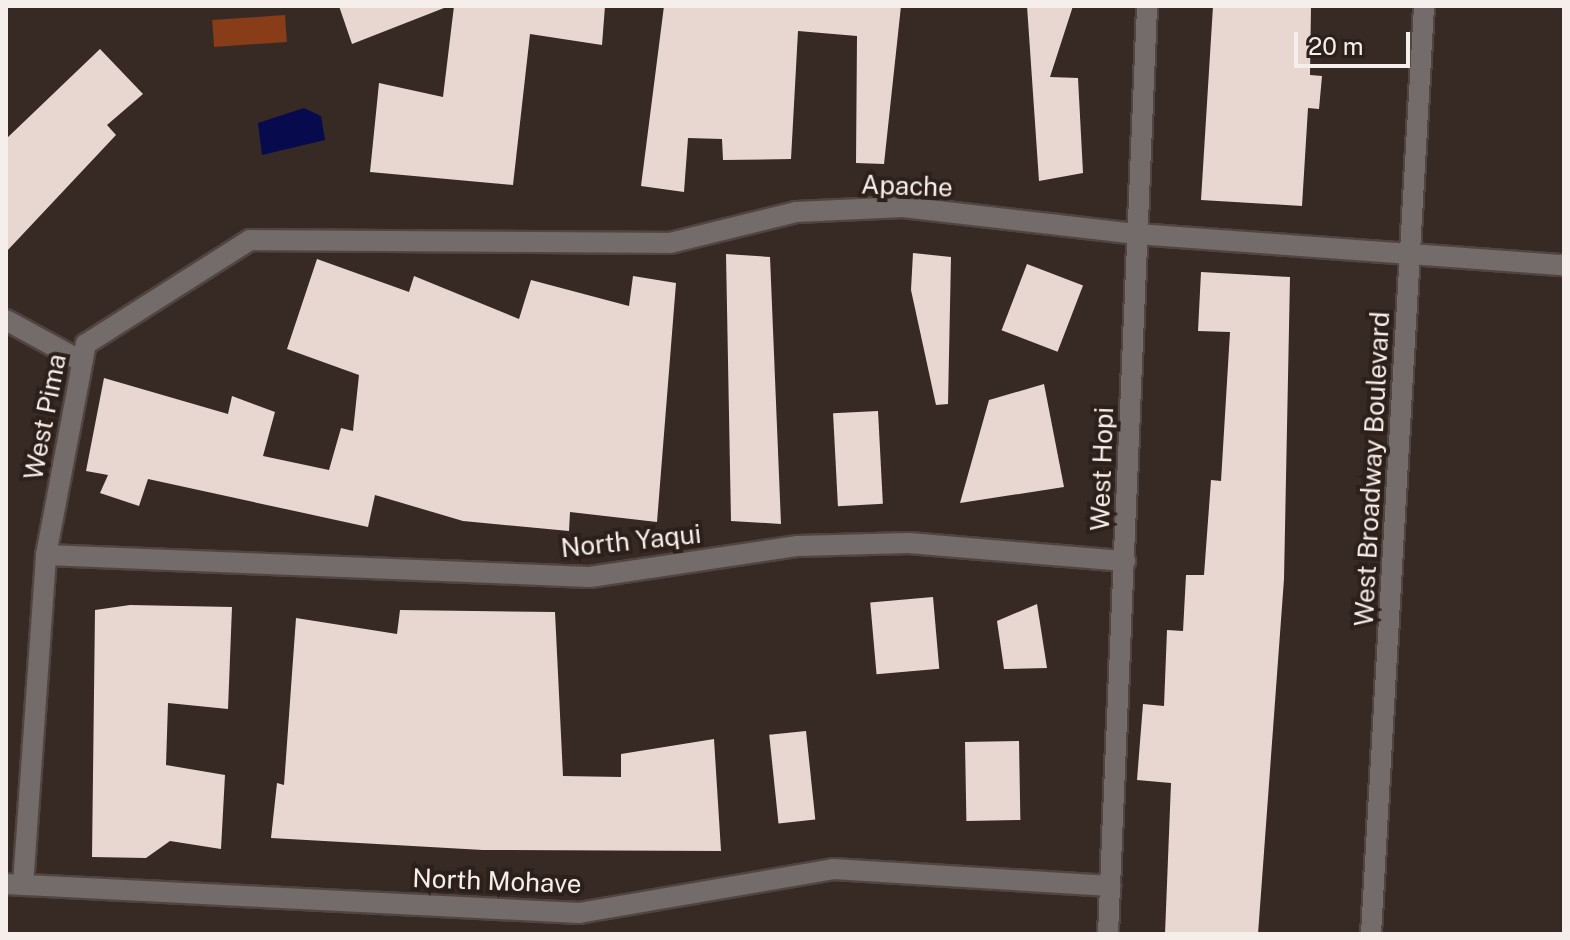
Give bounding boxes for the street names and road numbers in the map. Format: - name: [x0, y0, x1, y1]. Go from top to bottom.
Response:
- street label: Apache: [861, 169, 953, 203]
- street label: West Broadway Boulevard: [1348, 311, 1396, 627]
- street label: West Pima: [18, 351, 72, 483]
- street label: West Hopi: [1084, 407, 1120, 531]
- street label: North Yaqui: [559, 518, 703, 564]
- street label: North Mohave: [412, 862, 582, 900]

